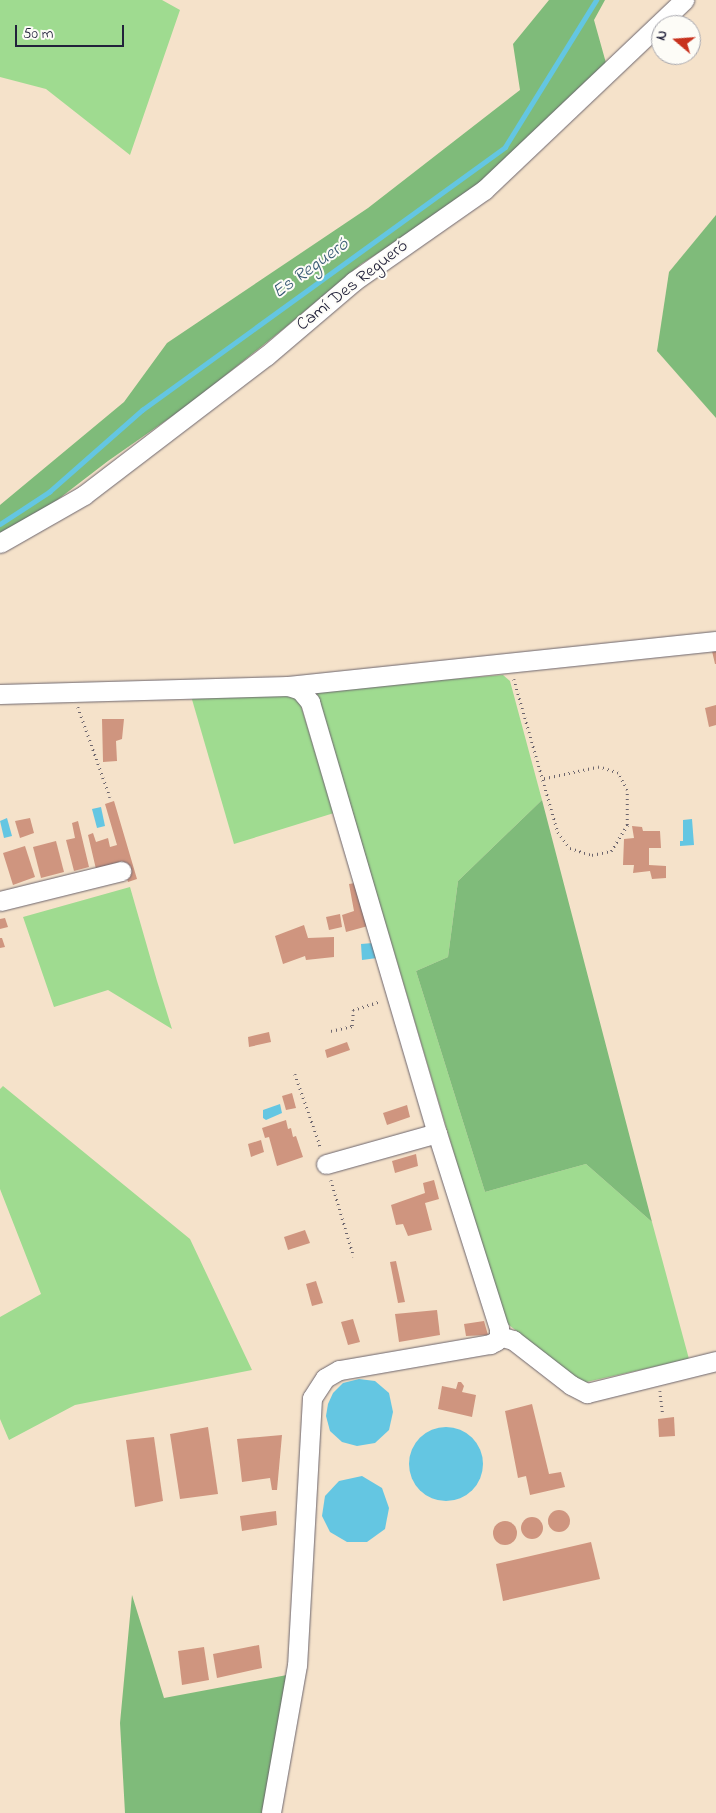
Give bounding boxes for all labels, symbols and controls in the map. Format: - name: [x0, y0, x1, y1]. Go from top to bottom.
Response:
- scale bar: [18, 15, 126, 47]
- north arrow: [651, 15, 701, 65]
- text: 50 m: [23, 23, 53, 45]
- text: N: [651, 28, 674, 43]
- water label: Es Regueró: [268, 234, 354, 304]
- street label: Camí Des Regueró: [293, 236, 413, 336]

